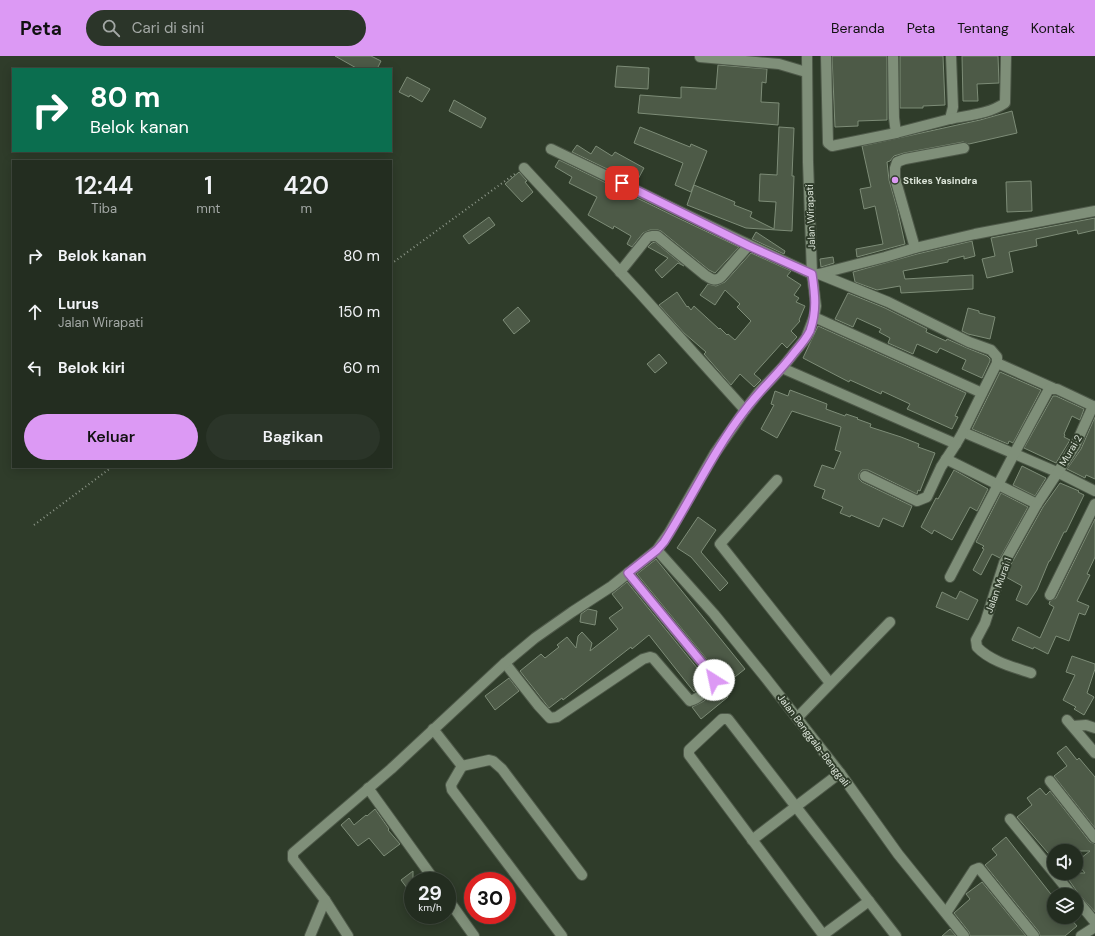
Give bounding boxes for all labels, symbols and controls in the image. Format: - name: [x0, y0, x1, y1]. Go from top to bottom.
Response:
- search box: [86, 10, 366, 46]
- text: Peta: [20, 16, 62, 41]
- icon: search: [100, 17, 122, 39]
- text: Cari di sini: [132, 18, 204, 38]
- text: Beranda: [831, 19, 885, 37]
- text: Peta: [907, 19, 935, 37]
- text: Tentang: [957, 19, 1009, 37]
- text: Kontak: [1031, 19, 1075, 37]
- text: 80 m: [90, 79, 160, 116]
- icon: right: [24, 84, 76, 136]
- text: Belok kanan: [90, 115, 189, 139]
- pin: [605, 166, 639, 200]
- text: 12:44: [75, 170, 133, 201]
- text: 1: [204, 170, 213, 201]
- text: 420: [283, 170, 329, 201]
- icon: arrive: [611, 172, 633, 194]
- place label: Stikes Yasindra: [903, 174, 977, 187]
- marker: Stikes Yasindra: [890, 175, 900, 185]
- street label: Jalan Wirapati: [803, 184, 818, 250]
- text: Tiba: [91, 200, 117, 217]
- text: mnt: [196, 200, 220, 217]
- text: m: [300, 200, 312, 217]
- icon: right: [24, 245, 46, 267]
- text: Belok kanan: [58, 246, 146, 266]
- text: 80 m: [343, 246, 380, 266]
- text: Lurus: [58, 294, 99, 314]
- icon: ahead: [24, 301, 46, 323]
- text: 150 m: [339, 302, 380, 322]
- text: Jalan Wirapati: [58, 314, 143, 331]
- icon: left: [24, 357, 46, 379]
- text: Belok kiri: [58, 358, 125, 378]
- text: 60 m: [343, 358, 380, 378]
- button: Keluar: [24, 414, 198, 460]
- button: Bagikan: [206, 414, 380, 460]
- street label: Murai 2: [1056, 432, 1085, 468]
- street label: Jalan Murai 1: [982, 556, 1014, 615]
- position arrow: [693, 659, 735, 701]
- street label: Jalan Benggala-Benggali: [775, 692, 853, 789]
- map controls: [1047, 844, 1083, 924]
- button: sound: [1047, 844, 1083, 880]
- speed limit sign: 30: [464, 872, 516, 924]
- text: 29: [418, 880, 442, 906]
- button: layers: [1047, 888, 1083, 924]
- text: km/h: [418, 901, 442, 914]

